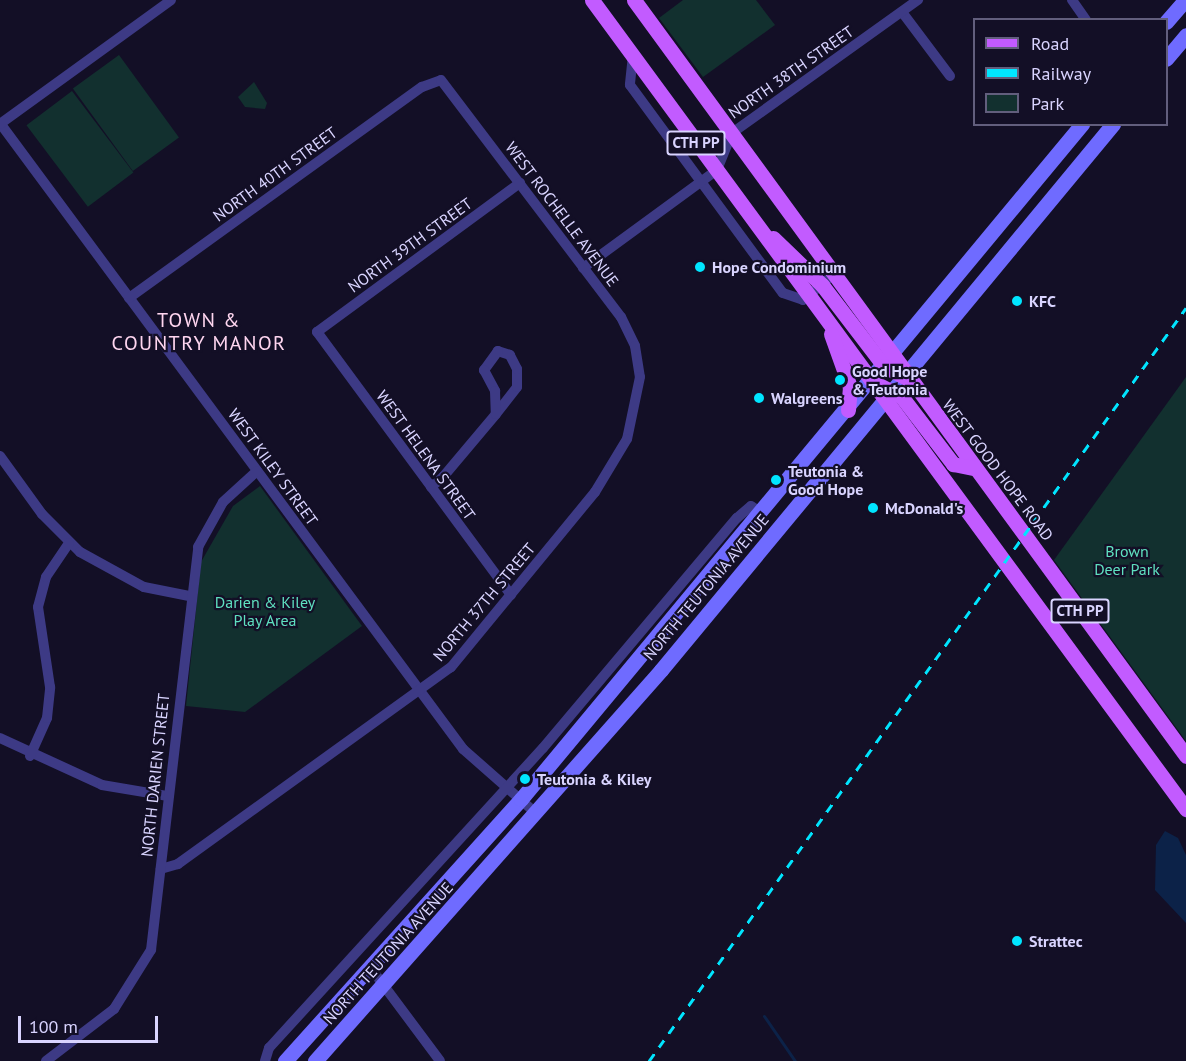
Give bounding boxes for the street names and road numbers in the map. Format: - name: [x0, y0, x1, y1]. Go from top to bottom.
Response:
- street label: NORTH 38TH STREET: [725, 22, 857, 122]
- street label: NORTH 40TH STREET: [209, 123, 341, 225]
- road number: CTH PP: [666, 131, 726, 155]
- street label: WEST ROCHELLE AVENUE: [501, 137, 623, 291]
- street label: NORTH 39TH STREET: [344, 194, 476, 296]
- street label: WEST HELENA STREET: [372, 386, 480, 524]
- street label: WEST GOOD HOPE ROAD: [938, 395, 1058, 545]
- street label: WEST KILEY STREET: [224, 404, 322, 530]
- street label: NORTH TEUTONIA AVENUE: [639, 509, 773, 665]
- street label: NORTH 37TH STREET: [429, 539, 539, 665]
- road number: CTH PP: [1050, 599, 1110, 623]
- street label: NORTH DARIEN STREET: [137, 692, 173, 858]
- street label: NORTH TEUTONIA AVENUE: [319, 877, 457, 1029]

